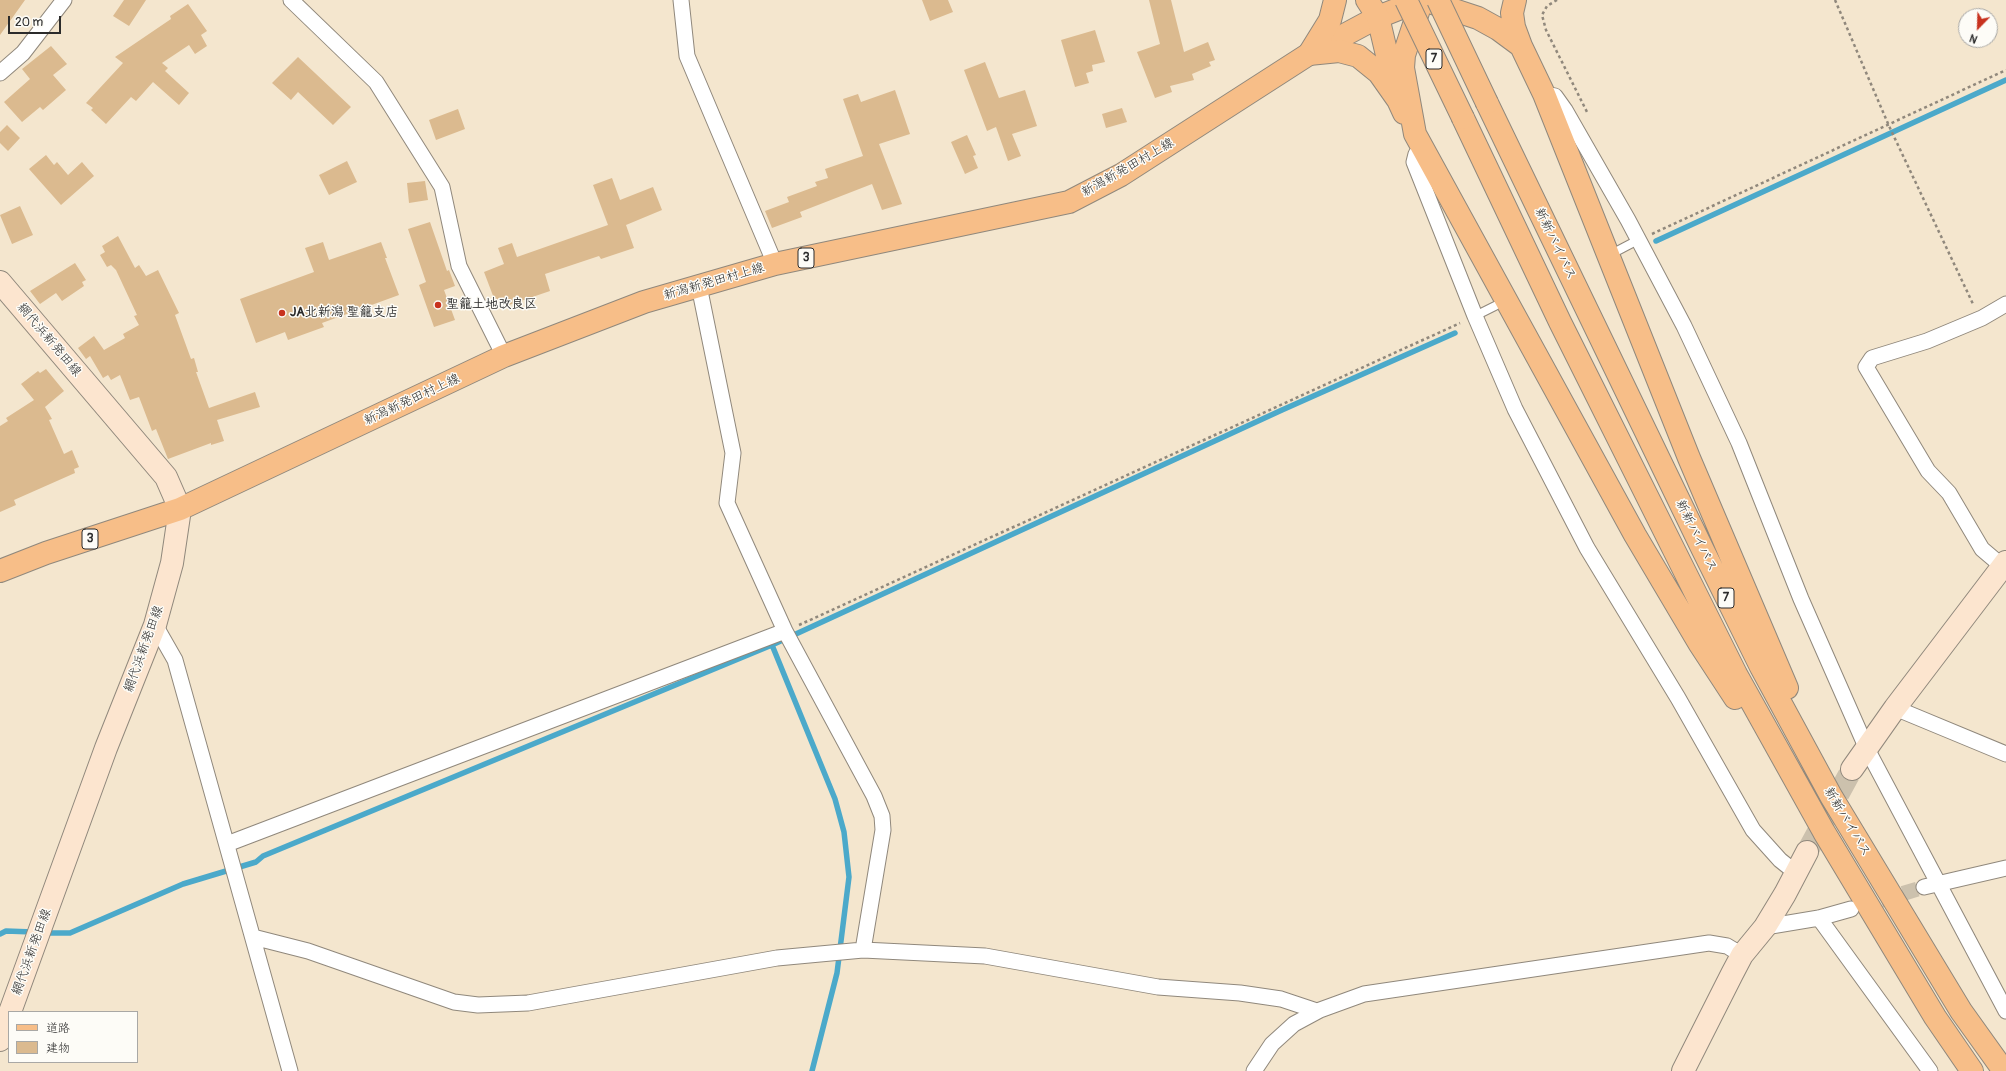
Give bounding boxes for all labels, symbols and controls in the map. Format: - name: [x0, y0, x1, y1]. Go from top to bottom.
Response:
- scale bar: [10, 8, 63, 34]
- north arrow: [1958, 8, 1998, 48]
- text: 20 m: [15, 15, 43, 30]
- text: N: [1968, 31, 1979, 46]
- road number: 7: [1426, 49, 1442, 69]
- street label: 新潟新発田村上線: [1079, 135, 1177, 201]
- street label: 新新バイパス: [1531, 206, 1579, 282]
- road number: 3: [798, 248, 814, 268]
- street label: 新潟新発田村上線: [662, 260, 766, 304]
- place label: 聖籠土地改良区: [446, 297, 537, 313]
- street label: 網代浜新発田線: [14, 300, 84, 380]
- marker: 聖籠土地改良区: [433, 300, 443, 310]
- place label: JA北新潟 聖籠支店: [290, 305, 398, 321]
- marker: JA北新潟 聖籠支店: [277, 308, 287, 318]
- street label: 新潟新発田村上線: [362, 371, 462, 429]
- street label: 新新バイパス: [1672, 498, 1720, 574]
- road number: 3: [82, 529, 98, 549]
- road number: 7: [1718, 588, 1734, 608]
- street label: 網代浜新発田線: [121, 604, 167, 694]
- street label: 新新バイパス: [1820, 785, 1874, 859]
- street label: 網代浜新発田線: [9, 907, 55, 997]
- legend: [8, 1011, 138, 1063]
- text: 道路: [46, 1021, 70, 1036]
- text: 建物: [46, 1041, 70, 1056]

